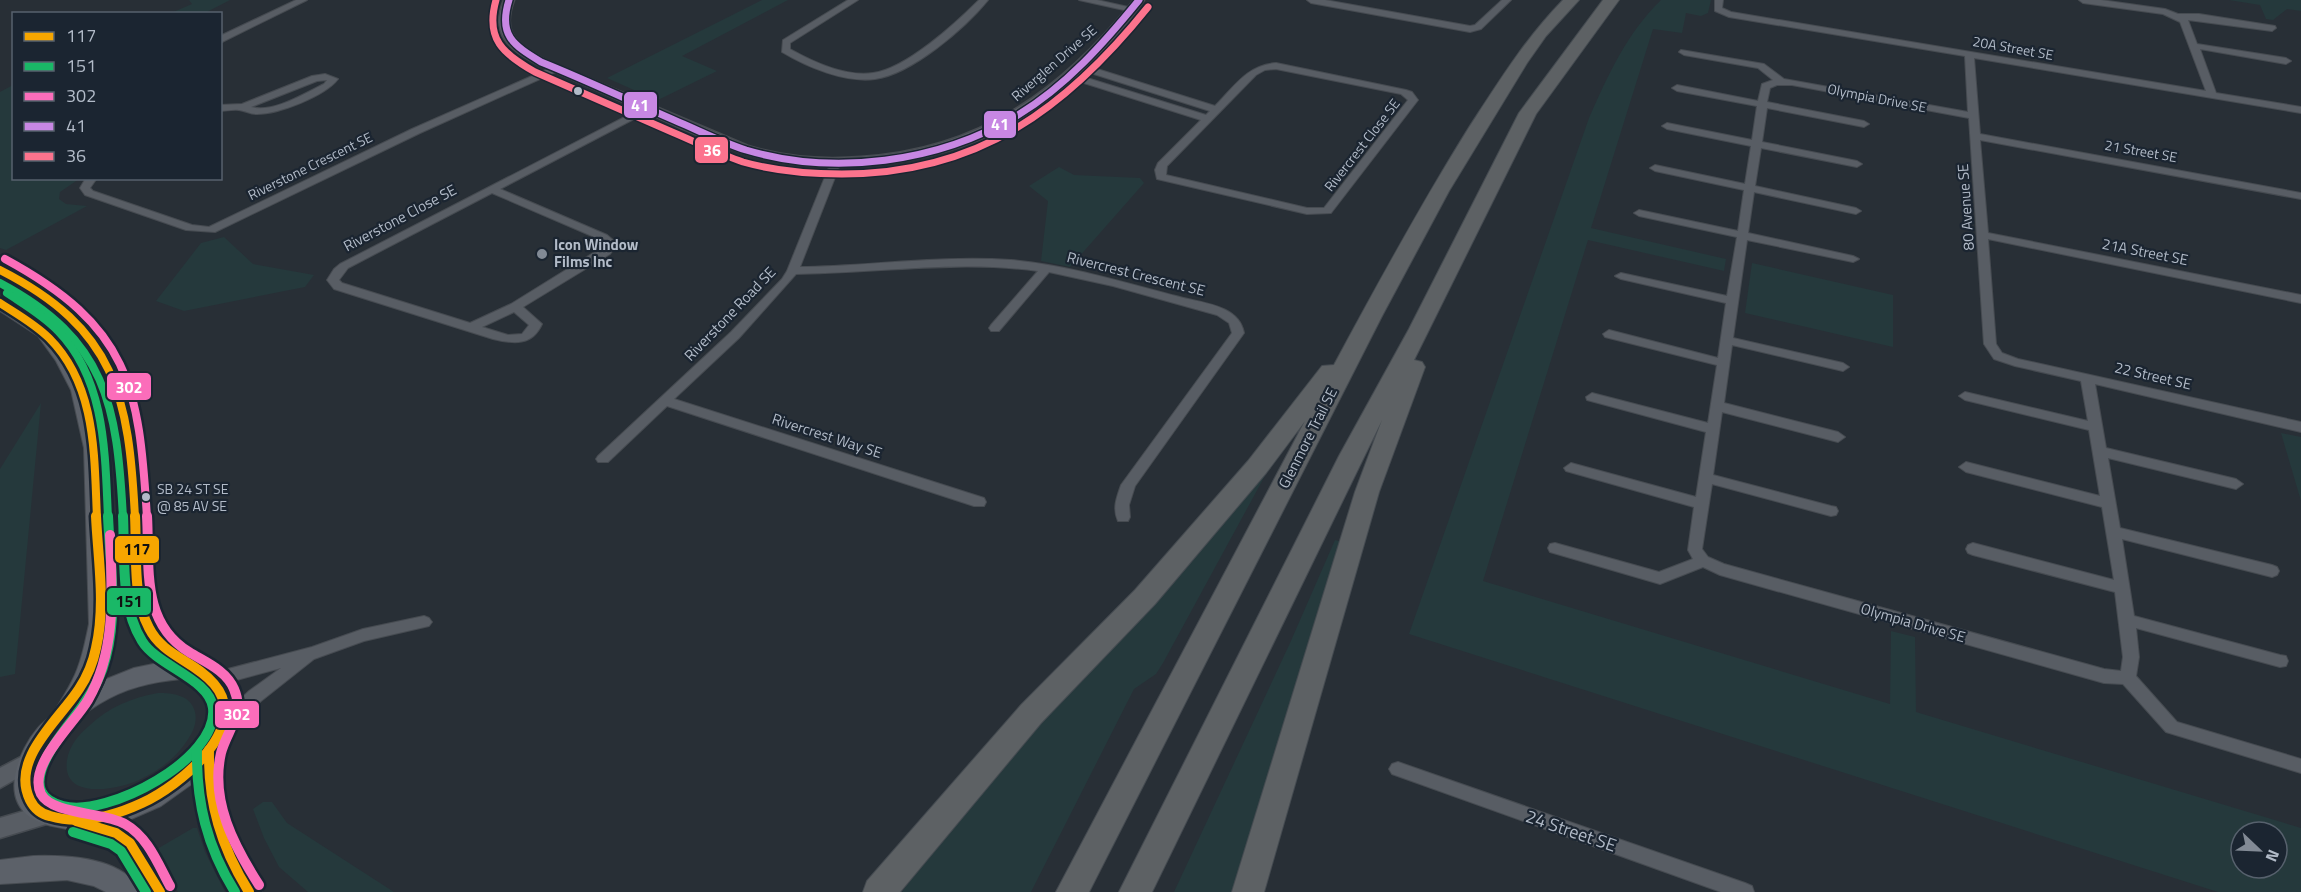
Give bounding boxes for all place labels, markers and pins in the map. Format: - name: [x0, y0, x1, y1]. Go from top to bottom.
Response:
- unlabelled marker: [572, 85, 584, 97]
- place label: Icon Window Films Inc: [554, 233, 639, 273]
- marker: Icon Window Films Inc: [535, 247, 549, 261]
- place label: SB 24 ST SE @ 85 AV SE: [157, 478, 229, 516]
- marker: SB 24 ST SE @ 85 AV SE: [140, 491, 152, 503]

